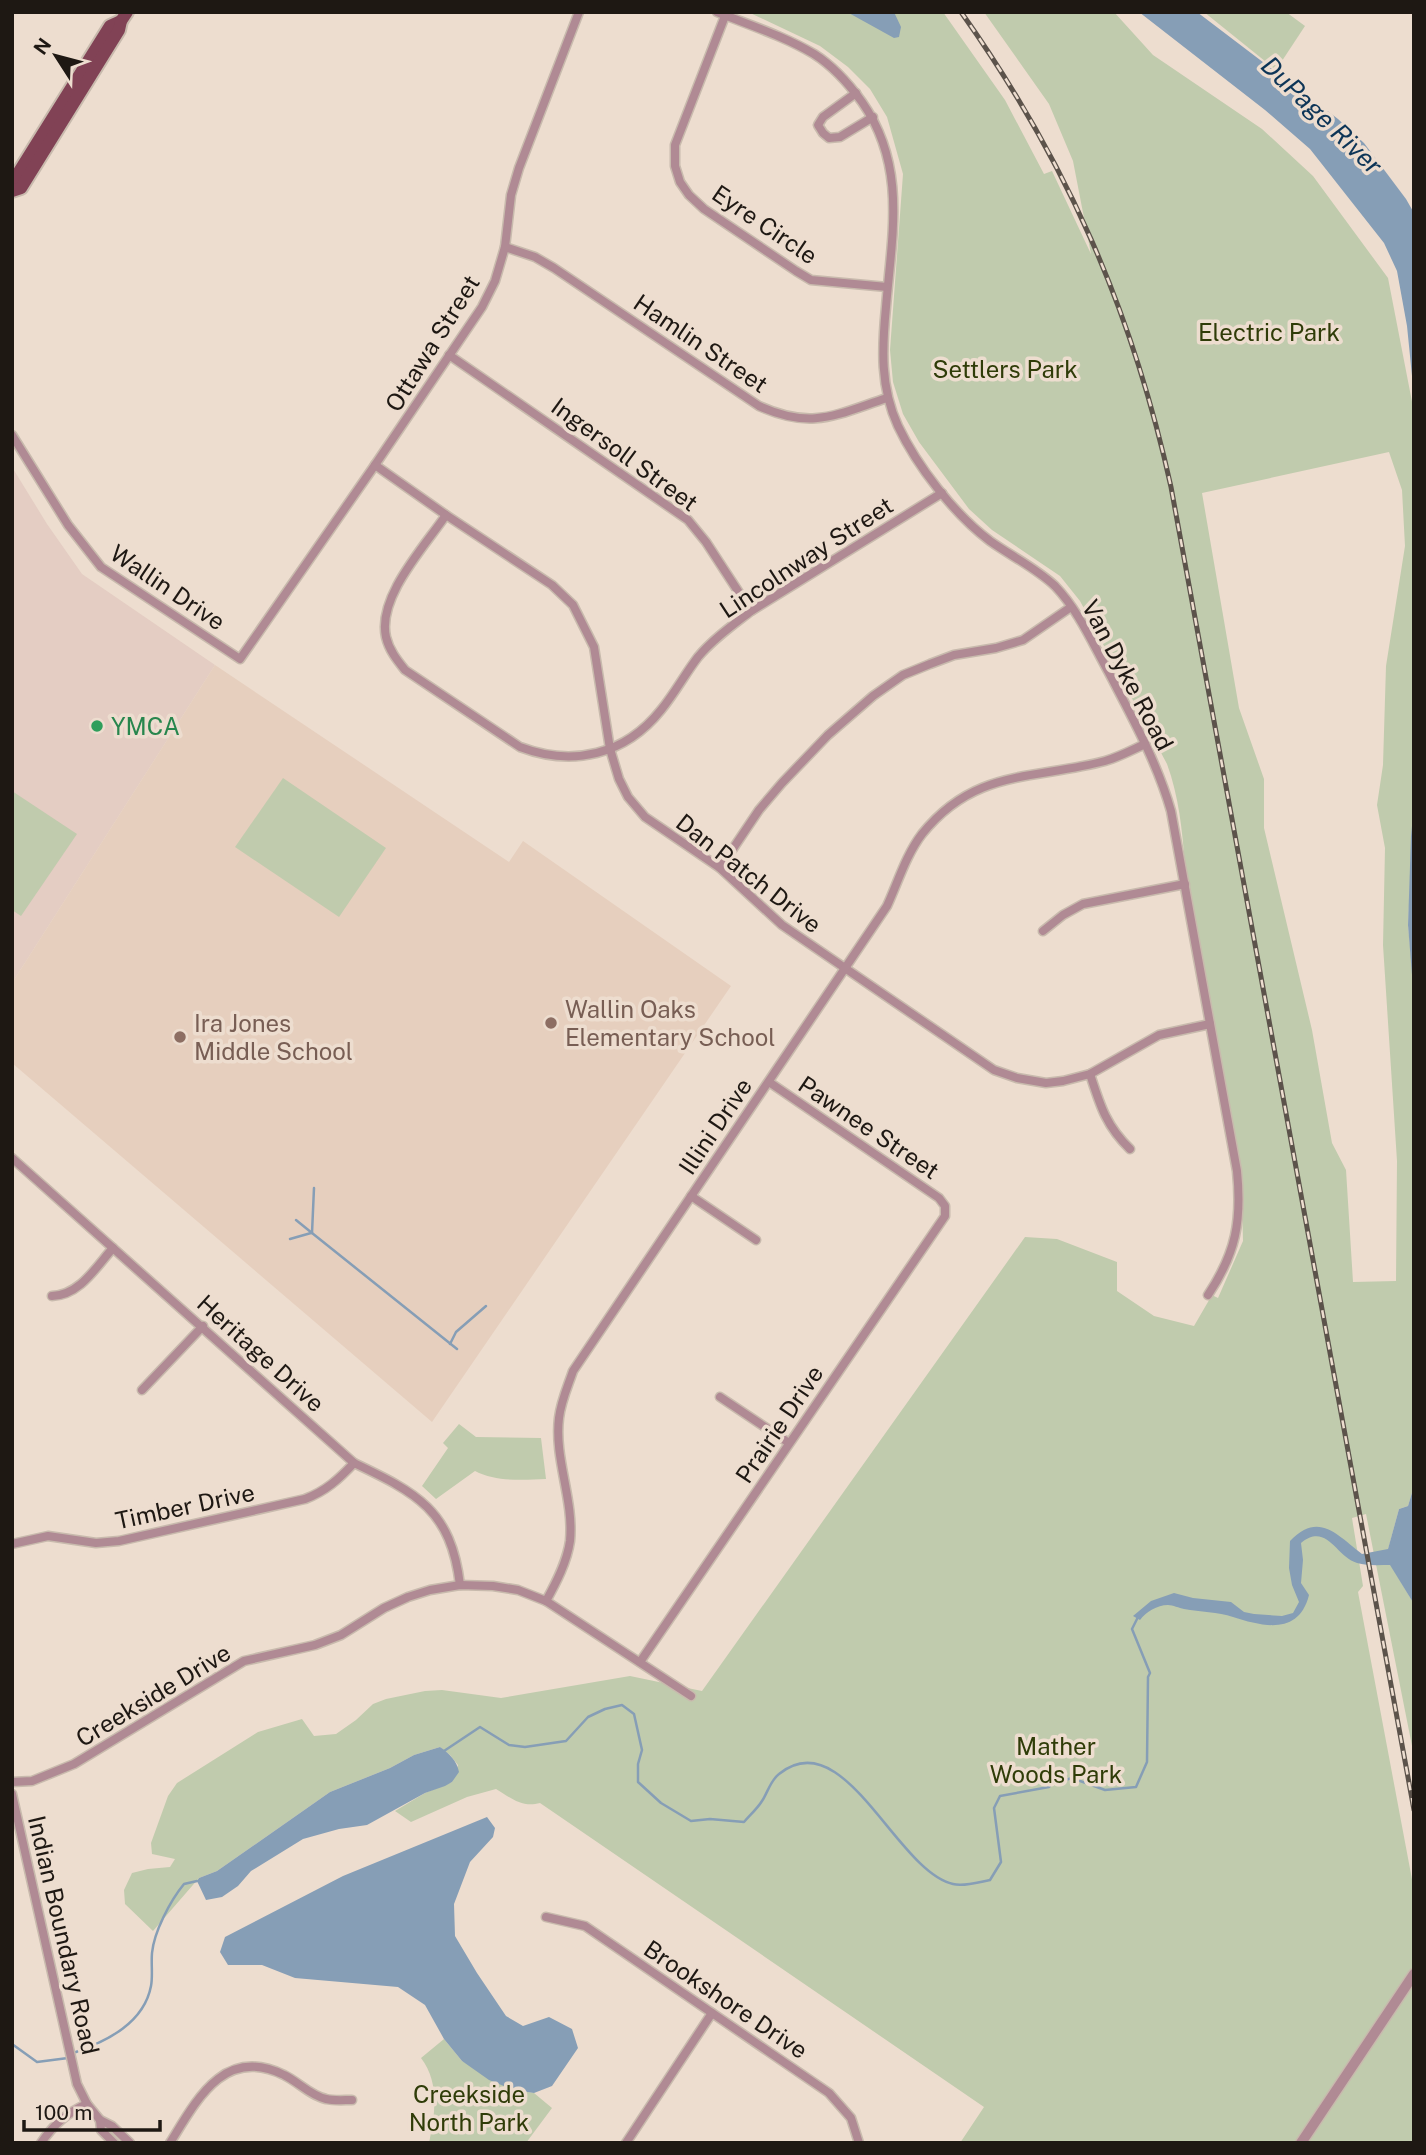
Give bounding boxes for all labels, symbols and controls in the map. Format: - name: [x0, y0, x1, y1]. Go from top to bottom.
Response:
- north arrow: [21, 21, 91, 91]
- text: N: [29, 34, 56, 58]
- water label: DuPage River: [1255, 50, 1389, 181]
- street label: Eyre Circle: [707, 179, 823, 269]
- street label: Ottawa Street: [379, 270, 485, 416]
- street label: Hamlin Street: [629, 288, 773, 398]
- park label: Electric Park: [1198, 318, 1340, 346]
- park label: Settlers Park: [932, 355, 1078, 383]
- street label: Ingersoll Street: [546, 392, 704, 516]
- street label: Lincolnway Street: [714, 491, 898, 623]
- street label: Wallin Drive: [105, 538, 231, 636]
- street label: Van Dyke Road: [1077, 595, 1179, 755]
- place label: YMCA: [111, 712, 180, 740]
- marker: YMCA: [89, 718, 105, 734]
- street label: Dan Patch Drive: [671, 808, 827, 938]
- place label: Wallin Oaks Elementary School: [565, 995, 776, 1051]
- place label: Ira Jones Middle School: [194, 1009, 353, 1065]
- marker: Wallin Oaks Elementary School: [543, 1015, 559, 1031]
- marker: Ira Jones Middle School: [172, 1029, 188, 1045]
- street label: Pawnee Street: [793, 1070, 945, 1184]
- street label: Illini Drive: [673, 1073, 757, 1179]
- street label: Heritage Drive: [192, 1289, 330, 1417]
- street label: Prairie Drive: [729, 1360, 829, 1488]
- street label: Timber Drive: [113, 1478, 257, 1534]
- street label: Creekside Drive: [71, 1638, 235, 1752]
- park label: Mather Woods Park: [990, 1732, 1122, 1788]
- street label: Indian Boundary Road: [23, 1813, 105, 2057]
- street label: Brookshore Drive: [639, 1934, 813, 2064]
- park label: Creekside North Park: [409, 2080, 529, 2136]
- scale bar: [24, 2088, 161, 2132]
- text: 100 m: [35, 2100, 92, 2125]

